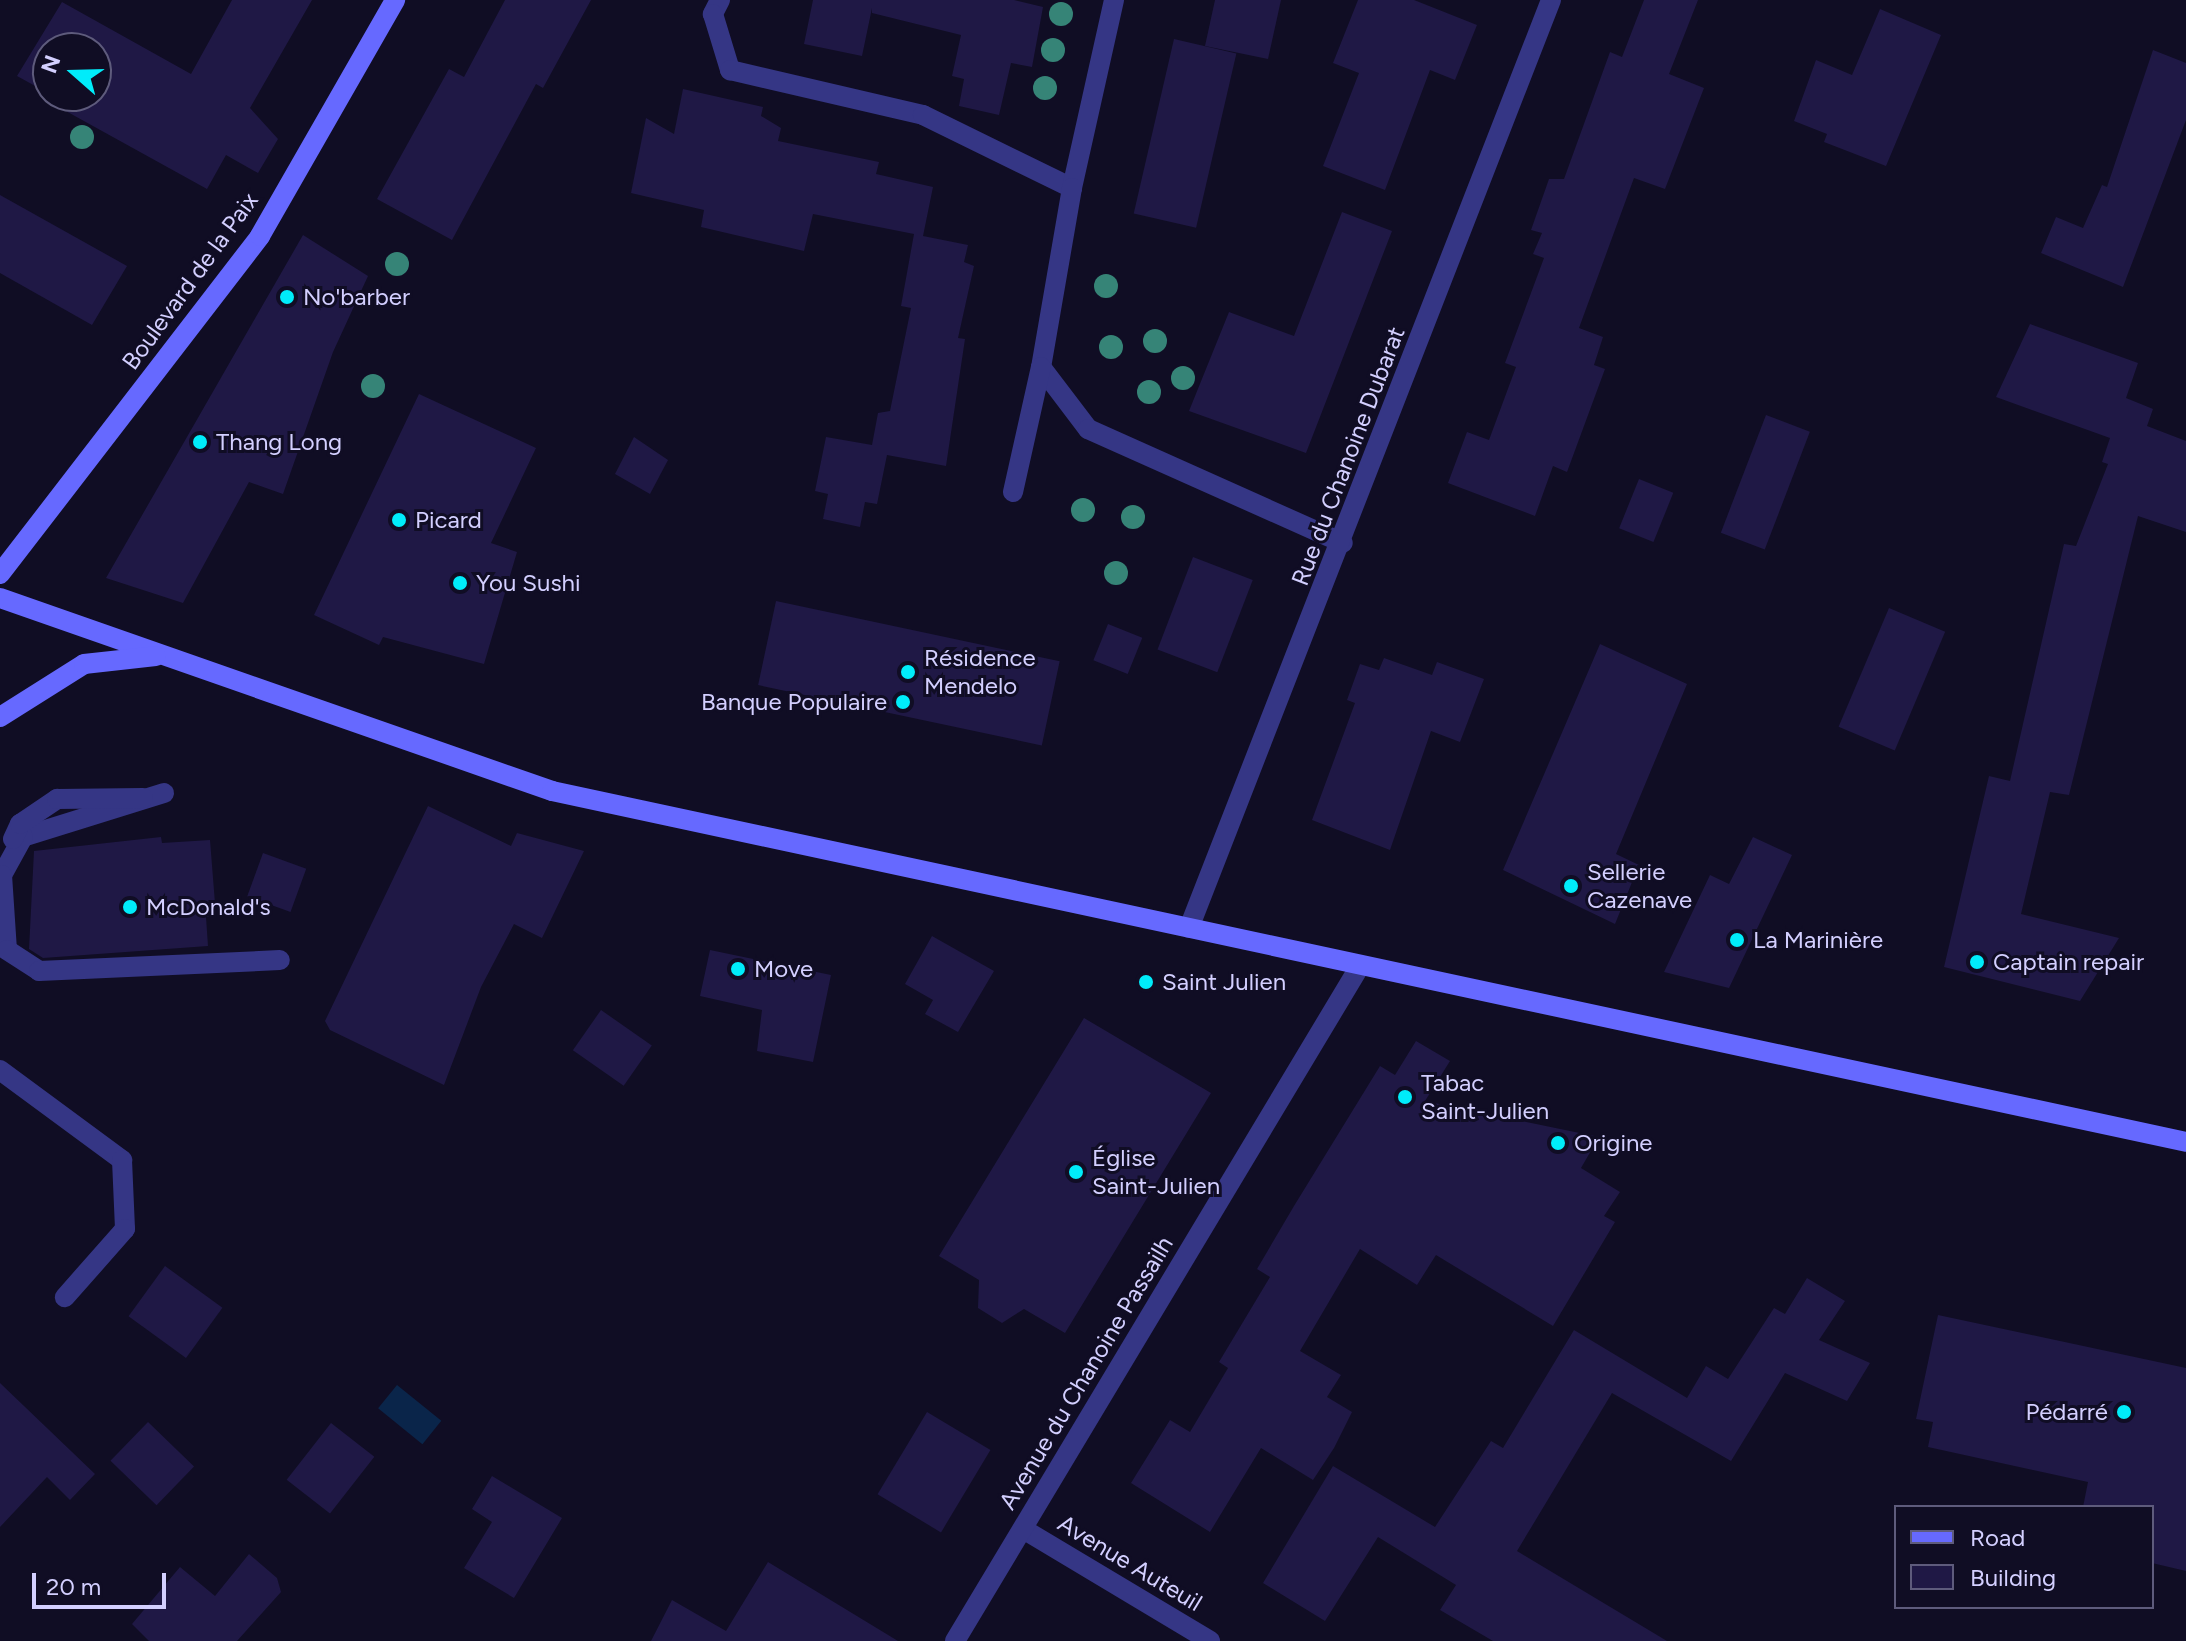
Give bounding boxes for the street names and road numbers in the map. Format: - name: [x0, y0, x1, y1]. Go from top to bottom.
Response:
- street label: Boulevard de la Paix: [116, 187, 264, 375]
- street label: Rue du Chanoine Dubarat: [1285, 323, 1411, 589]
- street label: Avenue du Chanoine Passailh: [993, 1231, 1179, 1515]
- street label: Avenue Auteuil: [1053, 1509, 1207, 1617]

